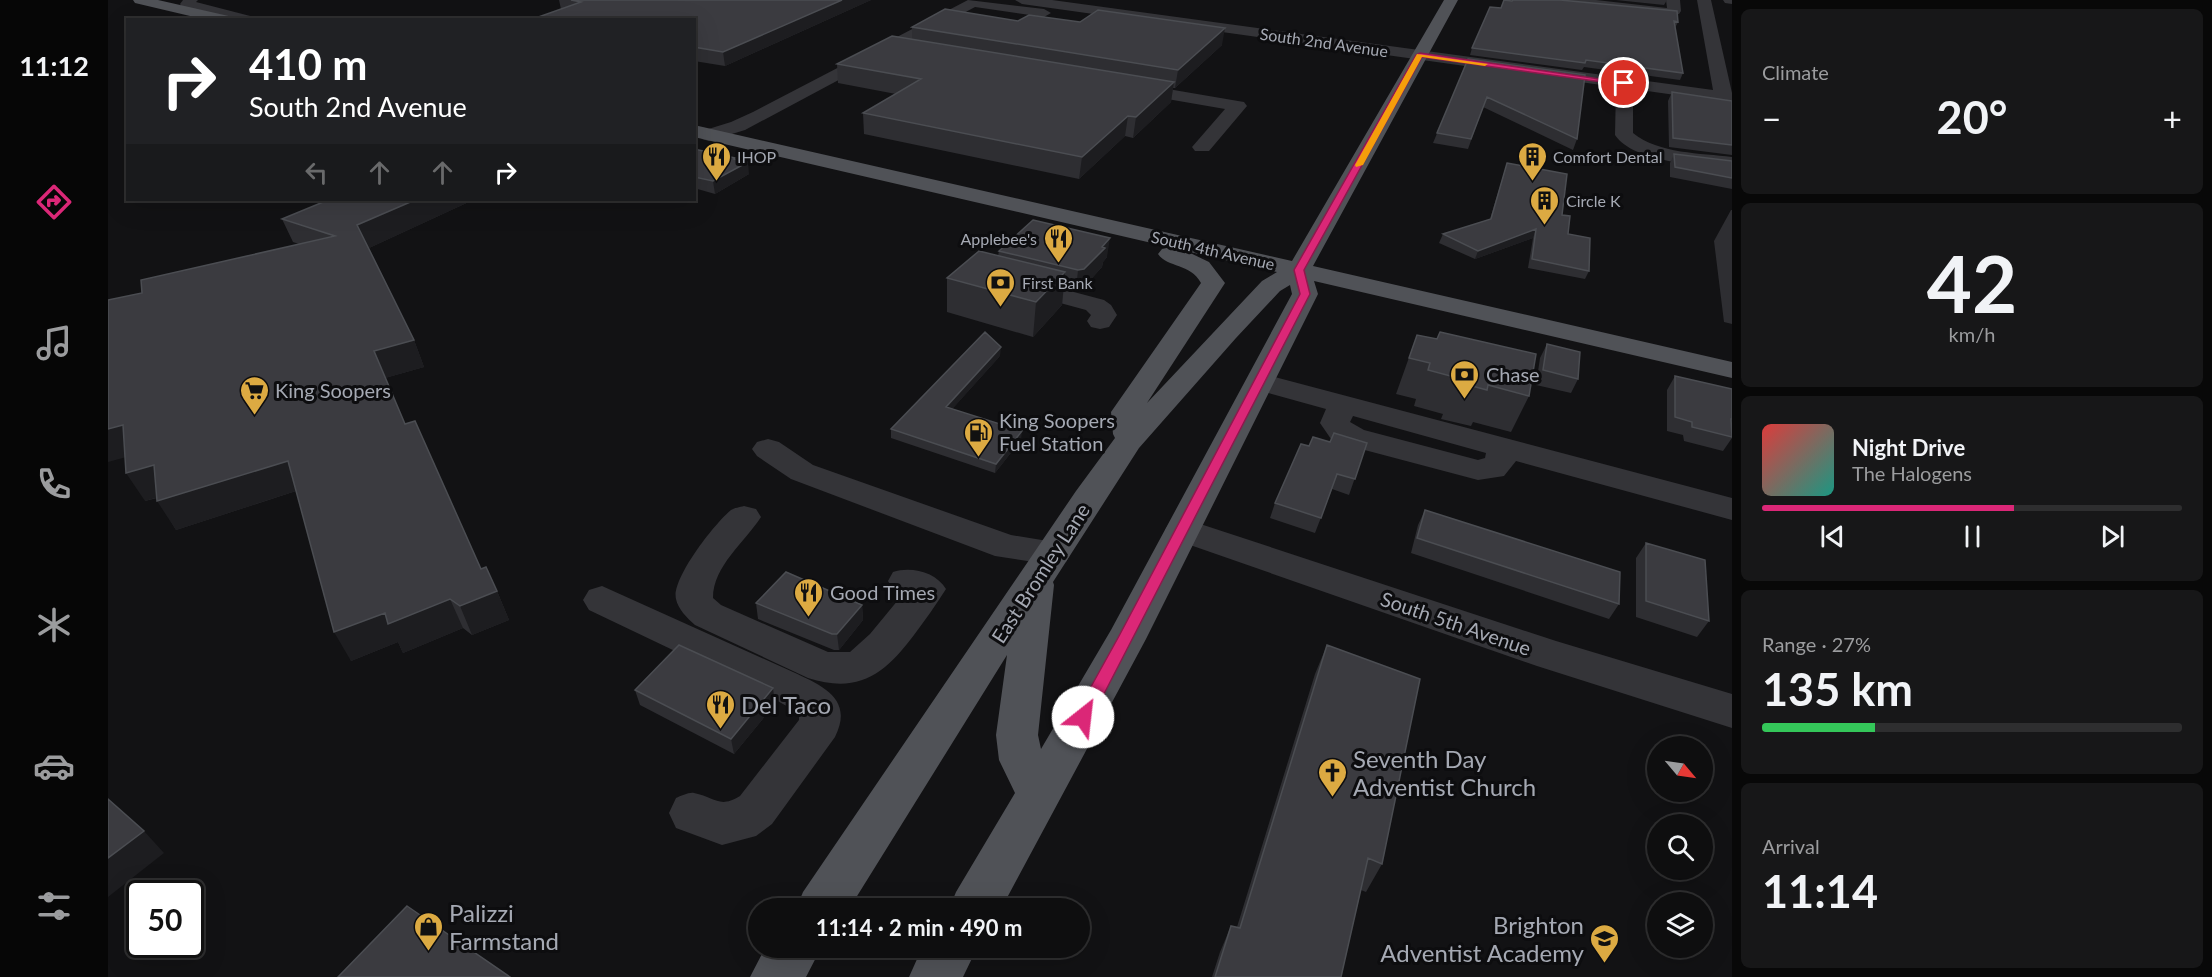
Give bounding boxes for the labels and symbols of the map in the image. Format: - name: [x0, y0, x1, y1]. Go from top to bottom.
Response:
- street label: South 2nd Avenue: [1259, 24, 1389, 60]
- pin: [1598, 57, 1649, 108]
- restaurant icon: IHOP: [700, 140, 732, 182]
- building icon: Comfort Dental: [1516, 140, 1548, 182]
- place label: IHOP: [737, 147, 777, 166]
- place label: Comfort Dental: [1553, 147, 1663, 166]
- building icon: Circle K: [1529, 184, 1561, 226]
- place label: Circle K: [1566, 191, 1621, 210]
- restaurant icon: Applebee's: [1042, 222, 1074, 264]
- street label: South 4th Avenue: [1150, 227, 1276, 273]
- place label: Applebee's: [960, 229, 1037, 248]
- bank icon: First Bank: [985, 266, 1017, 308]
- place label: First Bank: [1022, 273, 1093, 292]
- bank icon: Chase: [1449, 358, 1481, 400]
- place label: Chase: [1486, 362, 1540, 386]
- supermarket icon: King Soopers: [238, 374, 270, 416]
- place label: King Soopers: [275, 378, 391, 402]
- place label: King Soopers Fuel Station: [999, 408, 1115, 455]
- fuel station icon: King Soopers Fuel Station: [962, 416, 994, 458]
- street label: East Bromley Lane: [986, 499, 1094, 647]
- restaurant icon: Good Times: [793, 576, 825, 618]
- place label: Good Times: [830, 580, 935, 604]
- street label: South 5th Avenue: [1378, 586, 1534, 660]
- position arrow: [1051, 685, 1115, 749]
- restaurant icon: Del Taco: [704, 688, 736, 730]
- place label: Del Taco: [741, 690, 831, 719]
- north arrow: [1647, 736, 1713, 802]
- place label: Seventh Day Adventist Church: [1353, 744, 1536, 801]
- church icon: Seventh Day Adventist Church: [1316, 756, 1348, 798]
- speed limit sign: 50: [126, 880, 204, 958]
- place label: Palizzi Farmstand: [449, 898, 559, 955]
- shop icon: Palizzi Farmstand: [412, 910, 444, 952]
- place label: Brighton Adventist Academy: [1380, 910, 1585, 967]
- school or university icon: Brighton Adventist Academy: [1589, 922, 1621, 964]

